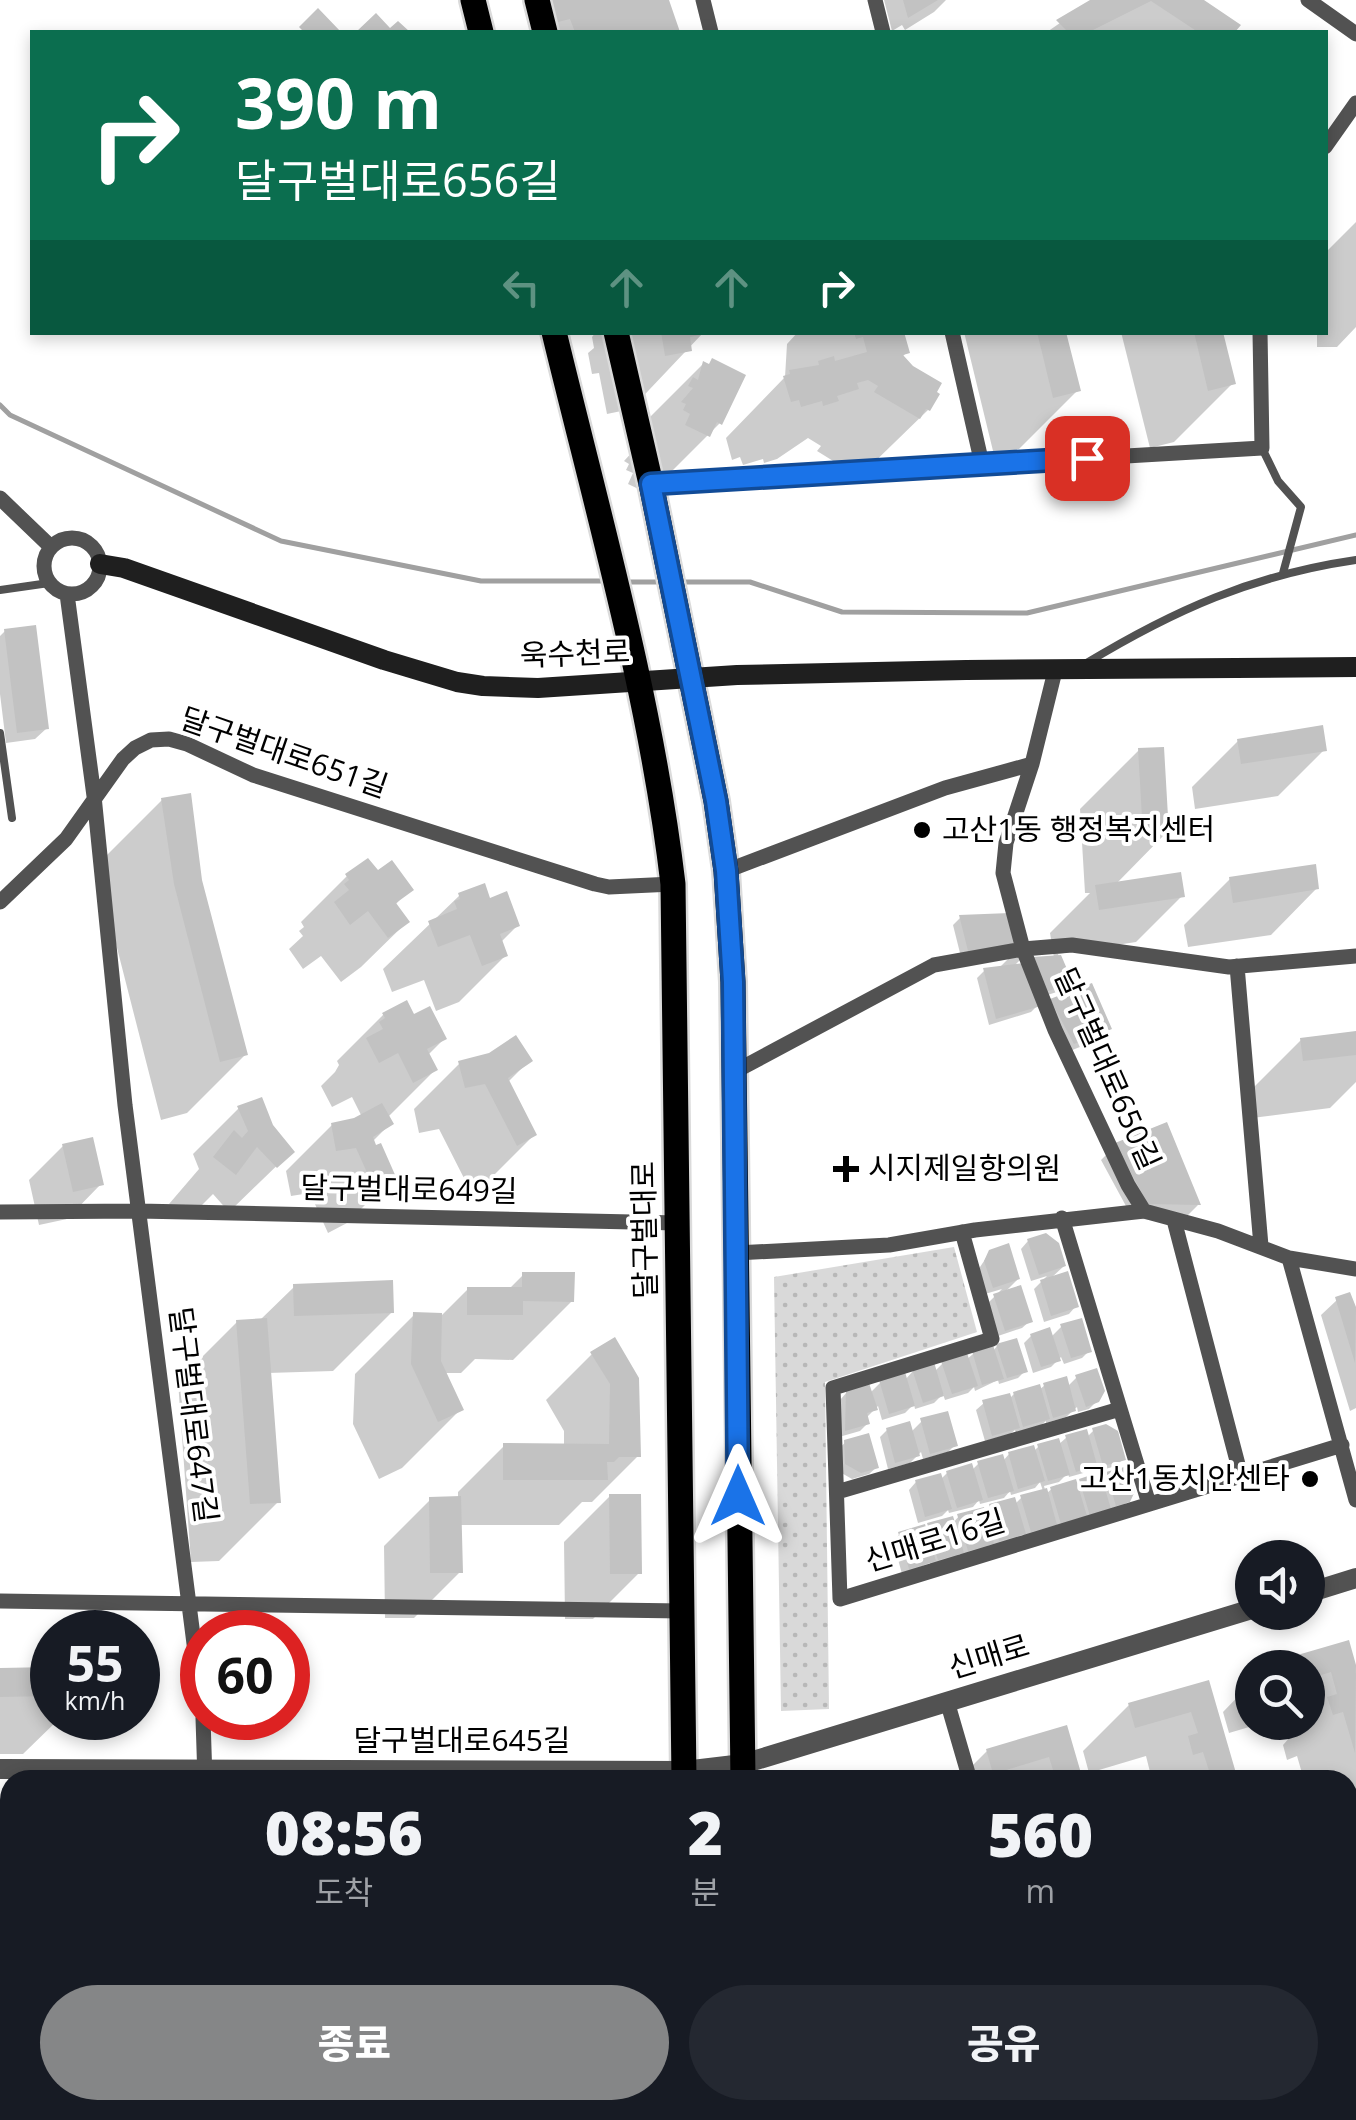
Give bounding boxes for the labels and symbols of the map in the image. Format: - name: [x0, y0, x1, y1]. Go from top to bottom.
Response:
- pin: [1045, 416, 1130, 501]
- street label: 욱수천로: [519, 630, 631, 675]
- street label: 달구벌대로651길: [175, 697, 394, 806]
- place label: 고산1동 행정복지센터: [942, 808, 1215, 849]
- marker: 고산1동 행정복지센터: [911, 819, 933, 841]
- street label: 달구벌대로650길: [1045, 961, 1171, 1176]
- place label: 시지제일항의원: [868, 1147, 1061, 1188]
- marker: 시지제일항의원: [833, 1156, 859, 1182]
- street label: 달구벌대로: [622, 1161, 665, 1299]
- street label: 달구벌대로649길: [300, 1166, 518, 1211]
- street label: 달구벌대로647길: [161, 1305, 228, 1525]
- position arrow: [686, 1444, 790, 1548]
- place label: 고산1동치안센타: [1080, 1457, 1290, 1498]
- marker: 고산1동치안센타: [1299, 1468, 1321, 1490]
- street label: 신매로16길: [859, 1499, 1010, 1580]
- speed limit sign: 60: [180, 1610, 310, 1740]
- street label: 신매로: [943, 1624, 1034, 1687]
- street label: 달구벌대로645길: [353, 1719, 571, 1760]

